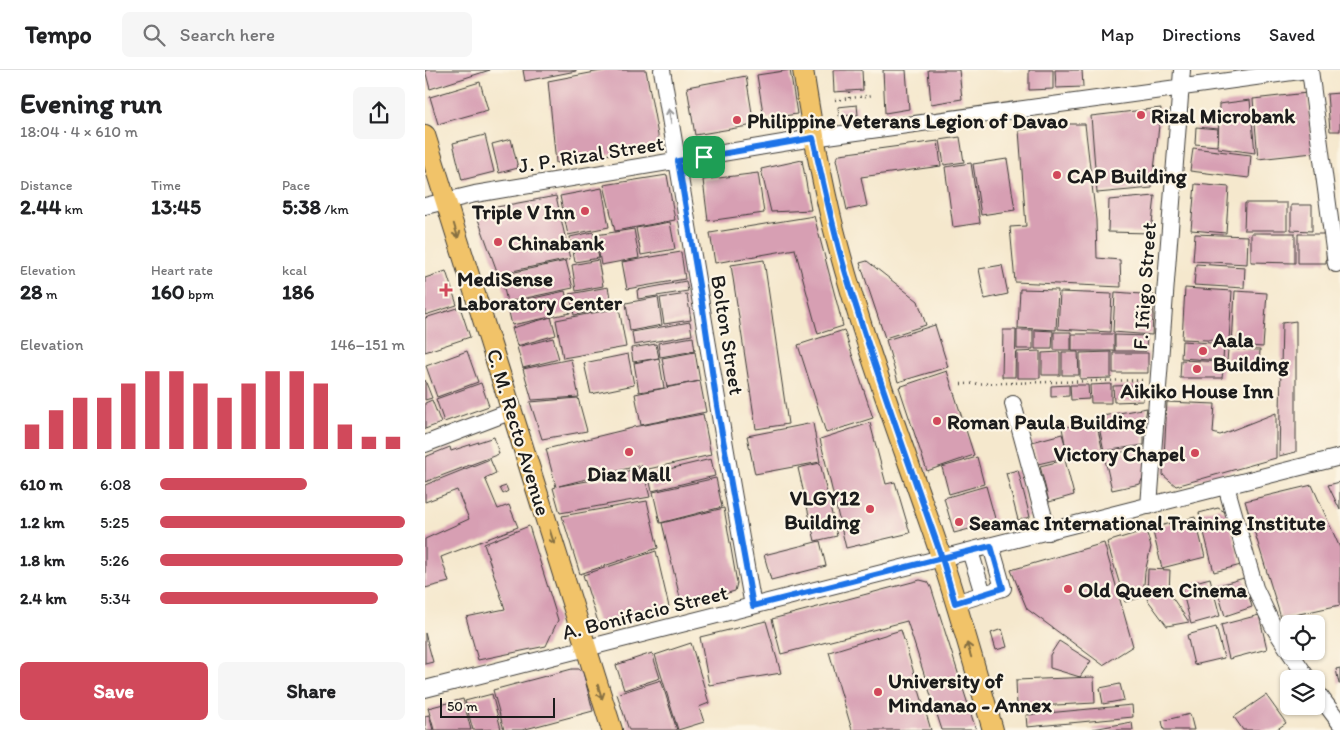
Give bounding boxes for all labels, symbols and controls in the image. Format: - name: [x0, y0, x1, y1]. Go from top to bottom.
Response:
- search box: [122, 12, 472, 57]
- text: Tempo: [25, 20, 92, 49]
- icon: search: [140, 21, 168, 49]
- text: Search here: [180, 23, 275, 46]
- text: Map: [1101, 24, 1134, 46]
- text: Directions: [1162, 24, 1241, 46]
- text: Saved: [1269, 24, 1315, 46]
- text: Evening run: [20, 86, 162, 120]
- button: share: [353, 87, 405, 139]
- place label: Rizal Microbank: [1151, 103, 1296, 128]
- one-way arrow: [664, 108, 674, 124]
- place label: Philippine Veterans Legion of Davao: [747, 108, 1069, 134]
- marker: Rizal Microbank: [1135, 109, 1147, 121]
- marker: Philippine Veterans Legion of Davao: [731, 114, 743, 126]
- text: 18:04 · 4 × 610 m: [20, 122, 138, 141]
- street label: J. P. Rizal Street: [516, 130, 666, 178]
- pin: [683, 136, 725, 178]
- icon: arrive: [690, 143, 718, 171]
- place label: CAP Building: [1067, 163, 1188, 189]
- marker: CAP Building: [1051, 169, 1063, 181]
- text: Distance: [20, 177, 72, 194]
- text: Time: [151, 177, 181, 194]
- text: Pace: [282, 177, 310, 194]
- text: 2.44: [20, 194, 61, 219]
- text: 13:45: [151, 194, 201, 219]
- text: 5:38: [282, 194, 321, 219]
- place label: Triple V Inn: [471, 199, 576, 225]
- text: km: [61, 201, 83, 218]
- text: /km: [321, 201, 349, 218]
- marker: Triple V Inn: [579, 205, 591, 217]
- street label: F. Iñigo Street: [1127, 221, 1161, 351]
- one-way arrow: [452, 223, 461, 239]
- place label: Chinabank: [508, 230, 604, 255]
- marker: Chinabank: [492, 236, 504, 248]
- text: Elevation: [20, 262, 76, 279]
- text: Heart rate: [151, 262, 213, 279]
- text: kcal: [282, 262, 307, 279]
- place label: MediSense Laboratory Center: [457, 266, 623, 316]
- street label: Bolton Street: [706, 273, 750, 397]
- text: 28: [20, 279, 43, 304]
- text: 160: [151, 279, 185, 304]
- text: 186: [282, 279, 314, 304]
- marker: MediSense Laboratory Center: [439, 283, 453, 297]
- text: m: [43, 286, 58, 303]
- text: bpm: [185, 286, 214, 303]
- place label: Aala Building: [1212, 327, 1290, 377]
- text: Elevation: [20, 335, 84, 354]
- text: 146–151 m: [330, 335, 405, 354]
- marker: Aala Building: [1197, 345, 1209, 357]
- street label: C. M. Recto Avenue: [482, 346, 556, 518]
- marker: Aikiko House Inn: [1191, 363, 1203, 375]
- place label: Aikiko House Inn: [1119, 378, 1274, 403]
- place label: Roman Paula Building: [947, 409, 1147, 435]
- marker: Roman Paula Building: [931, 415, 943, 427]
- place label: Victory Chapel: [1054, 441, 1186, 467]
- marker: Diaz Mall: [623, 446, 635, 458]
- marker: Victory Chapel: [1189, 447, 1201, 459]
- place label: Diaz Mall: [587, 461, 672, 486]
- text: 610 m: [20, 475, 63, 494]
- text: 6:08: [100, 475, 131, 494]
- place label: VLGY12 Building: [784, 485, 861, 535]
- marker: VLGY12 Building: [864, 503, 876, 515]
- place label: Seamac International Training Institute: [969, 510, 1326, 536]
- text: 1.2 km: [20, 513, 65, 532]
- text: 5:25: [100, 513, 129, 532]
- marker: Seamac International Training Institute: [953, 516, 965, 528]
- one-way arrow: [548, 528, 557, 544]
- text: 1.8 km: [20, 551, 65, 570]
- text: 5:26: [100, 551, 129, 570]
- place label: Old Queen Cinema: [1078, 577, 1248, 602]
- street label: A. Bonifacio Street: [560, 579, 731, 645]
- marker: Old Queen Cinema: [1062, 583, 1074, 595]
- text: 2.4 km: [20, 589, 67, 608]
- text: 5:34: [100, 589, 131, 608]
- map controls: [1280, 615, 1325, 715]
- button: locate: [1280, 615, 1325, 660]
- one-way arrow: [964, 642, 974, 658]
- button: Save: [20, 662, 208, 720]
- button: Share: [218, 662, 405, 720]
- place label: University of Mindanao - Annex: [888, 668, 1052, 717]
- button: layers: [1280, 670, 1325, 715]
- one-way arrow: [596, 684, 606, 700]
- marker: University of Mindanao - Annex: [872, 686, 884, 698]
- scale bar: [440, 695, 555, 718]
- text: 50 m: [447, 698, 478, 715]

